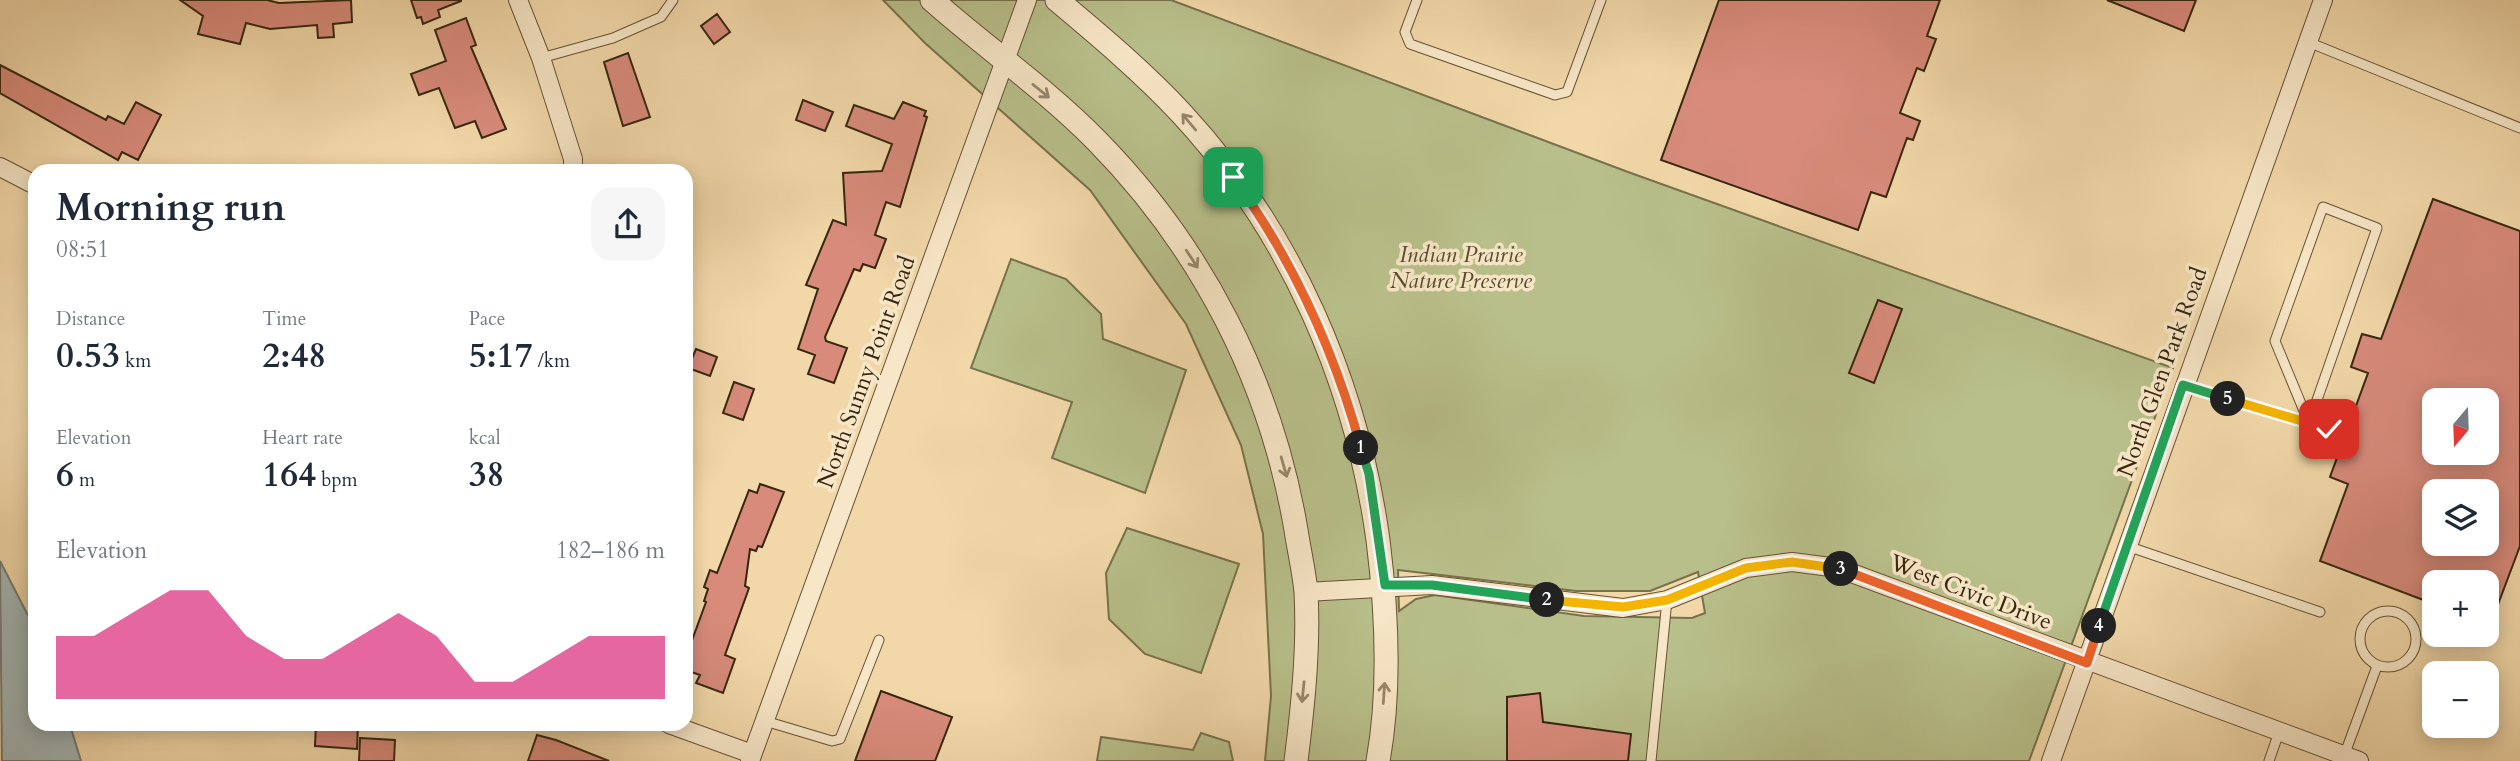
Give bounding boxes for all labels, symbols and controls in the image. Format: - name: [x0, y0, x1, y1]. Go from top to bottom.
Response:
- one-way arrow: [1032, 83, 1050, 98]
- one-way arrow: [1181, 114, 1197, 132]
- pin: [1203, 147, 1263, 207]
- icon: arrive: [1214, 158, 1252, 196]
- text: Morning run: [56, 182, 286, 234]
- button: share: [591, 187, 665, 261]
- text: 08:51: [56, 234, 109, 265]
- park label: Indian Prairie Nature Preserve: [1390, 239, 1532, 296]
- one-way arrow: [1186, 249, 1200, 269]
- street label: North Sunny Point Road: [810, 251, 923, 492]
- street label: North Glen Park Road: [2110, 262, 2215, 481]
- text: Distance: [56, 306, 125, 332]
- text: Time: [262, 306, 306, 332]
- text: Pace: [469, 306, 505, 332]
- text: 0.53: [56, 332, 120, 380]
- text: 2:48: [262, 332, 326, 380]
- text: 5:17: [469, 332, 533, 380]
- text: km: [120, 348, 151, 374]
- text: /km: [533, 348, 570, 374]
- pin: 5: [2210, 382, 2246, 416]
- text: 5: [2223, 385, 2232, 411]
- north arrow: [2422, 388, 2499, 466]
- map controls: [2422, 388, 2499, 738]
- pin: [2299, 399, 2359, 459]
- icon: check: [2310, 410, 2348, 448]
- text: Elevation: [56, 425, 131, 451]
- text: Heart rate: [262, 425, 343, 451]
- text: kcal: [469, 425, 501, 451]
- pin: 1: [1344, 430, 1378, 466]
- text: 1: [1356, 434, 1365, 460]
- text: 6: [56, 451, 74, 499]
- text: 164: [262, 451, 316, 499]
- text: 38: [469, 451, 505, 499]
- one-way arrow: [1278, 455, 1291, 477]
- text: m: [74, 467, 95, 493]
- text: bpm: [316, 467, 358, 493]
- button: layers: [2422, 479, 2499, 556]
- text: Elevation: [56, 535, 147, 566]
- text: 182–186 m: [556, 535, 665, 566]
- street label: West Civic Drive: [1884, 546, 2057, 637]
- pin: 3: [1824, 552, 1858, 586]
- text: 3: [1836, 555, 1845, 581]
- button: +: [2422, 570, 2499, 647]
- pin: 2: [1530, 582, 1564, 618]
- text: 2: [1542, 586, 1551, 612]
- pin: 4: [2082, 608, 2116, 644]
- text: 4: [2094, 612, 2103, 638]
- button: −: [2422, 661, 2499, 738]
- one-way arrow: [1296, 680, 1309, 703]
- one-way arrow: [1378, 682, 1391, 705]

